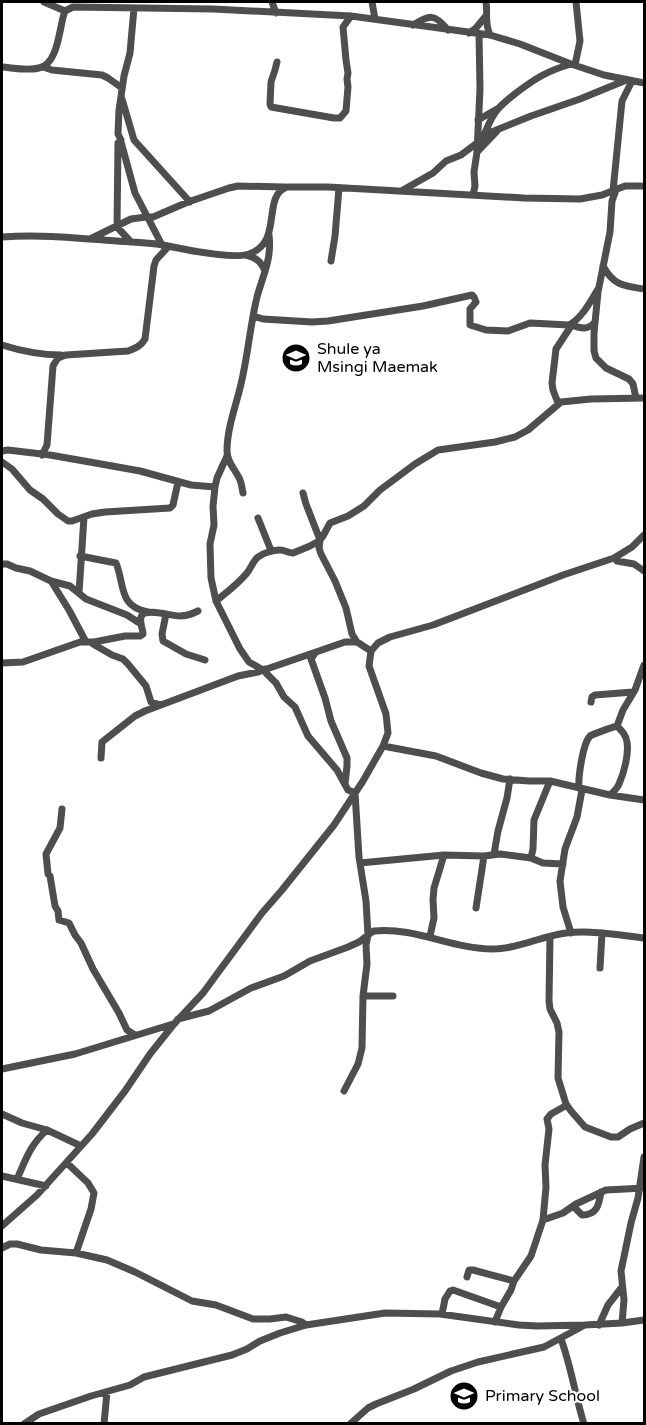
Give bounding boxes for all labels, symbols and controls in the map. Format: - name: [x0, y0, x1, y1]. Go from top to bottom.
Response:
- place label: Shule ya Msingi Maemak: [317, 339, 438, 377]
- school or university icon: Shule ya Msingi Maemak: [280, 342, 312, 374]
- school or university icon: Primary School: [448, 1380, 480, 1412]
- place label: Primary School: [485, 1386, 600, 1406]

